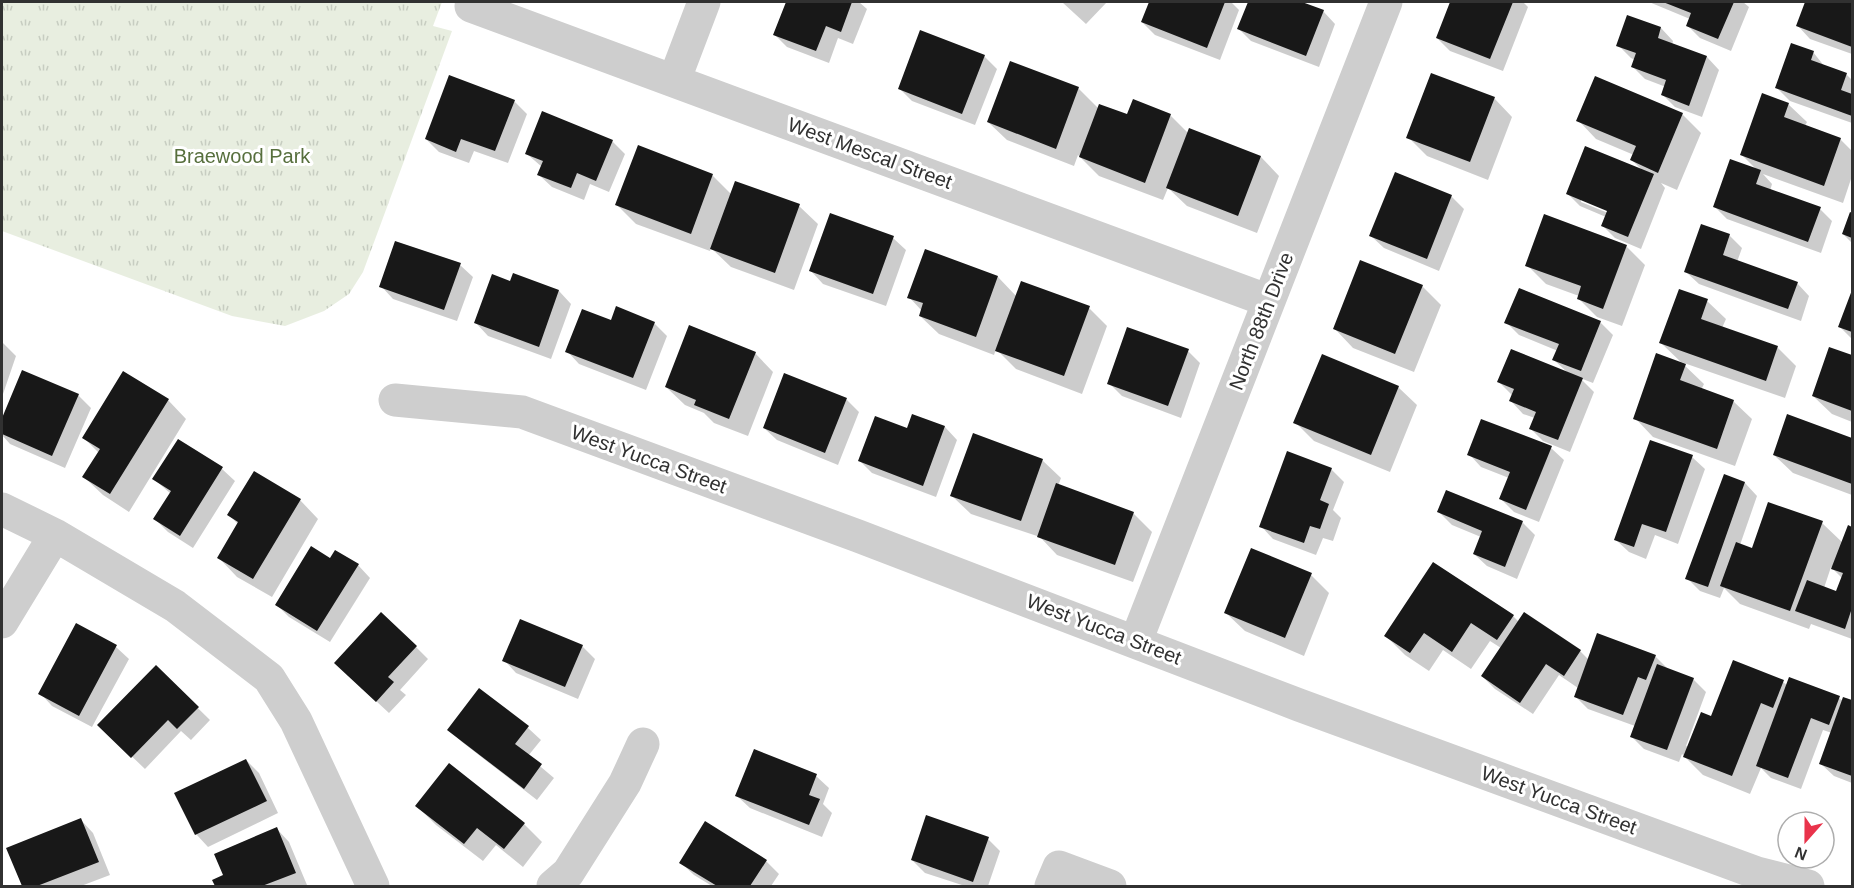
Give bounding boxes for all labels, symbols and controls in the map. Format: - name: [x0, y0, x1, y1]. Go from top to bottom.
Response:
- street label: West Mescal Street: [785, 113, 955, 193]
- park label: Braewood Park: [174, 145, 311, 167]
- street label: North 88th Drive: [1225, 249, 1297, 393]
- street label: West Yucca Street: [568, 421, 730, 497]
- street label: West Yucca Street: [1024, 589, 1185, 669]
- street label: West Yucca Street: [1478, 762, 1640, 838]
- north arrow: [1776, 810, 1836, 870]
- text: N: [1792, 844, 1809, 864]

